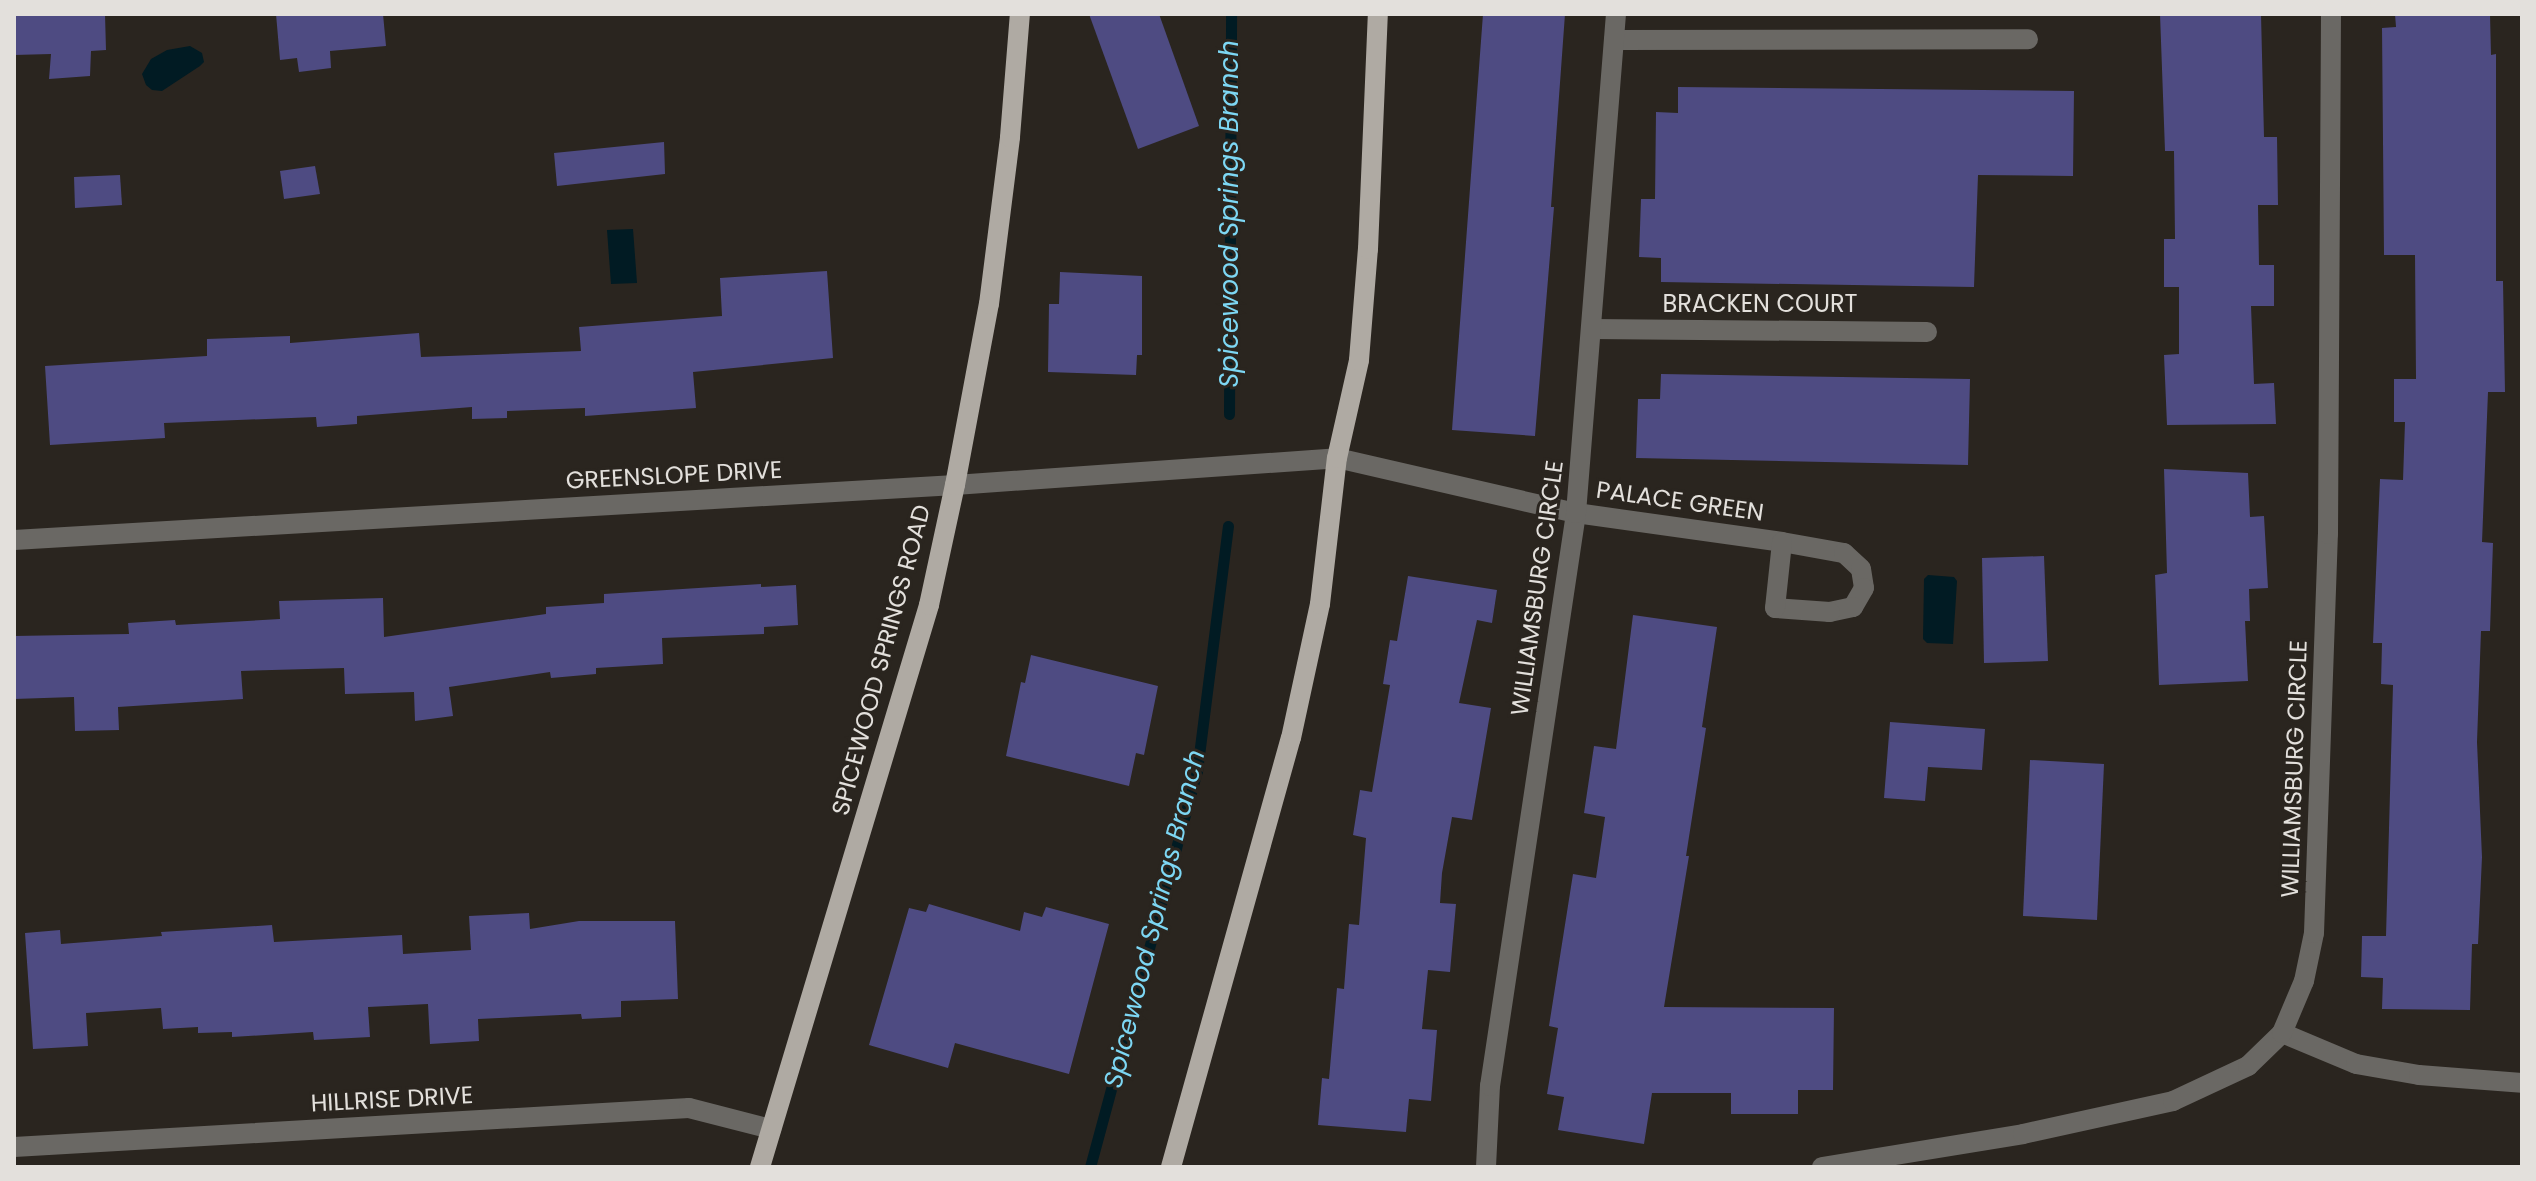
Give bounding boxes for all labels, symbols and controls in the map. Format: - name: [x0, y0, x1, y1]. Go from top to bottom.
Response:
- water label: Spicewood Springs Branch: [1214, 40, 1246, 388]
- street label: BRACKEN COURT: [1662, 290, 1858, 318]
- street label: GREENSLOPE DRIVE: [565, 455, 783, 495]
- street label: WILLIAMSBURG CIRCLE: [1505, 458, 1569, 718]
- street label: PALACE GREEN: [1595, 475, 1765, 527]
- street label: SPICEWOOD SPRINGS ROAD: [826, 502, 936, 818]
- street label: WILLIAMSBURG CIRCLE: [2275, 640, 2313, 898]
- water label: Spicewood Springs Branch: [1098, 747, 1212, 1091]
- street label: HILLRISE DRIVE: [310, 1080, 474, 1118]

